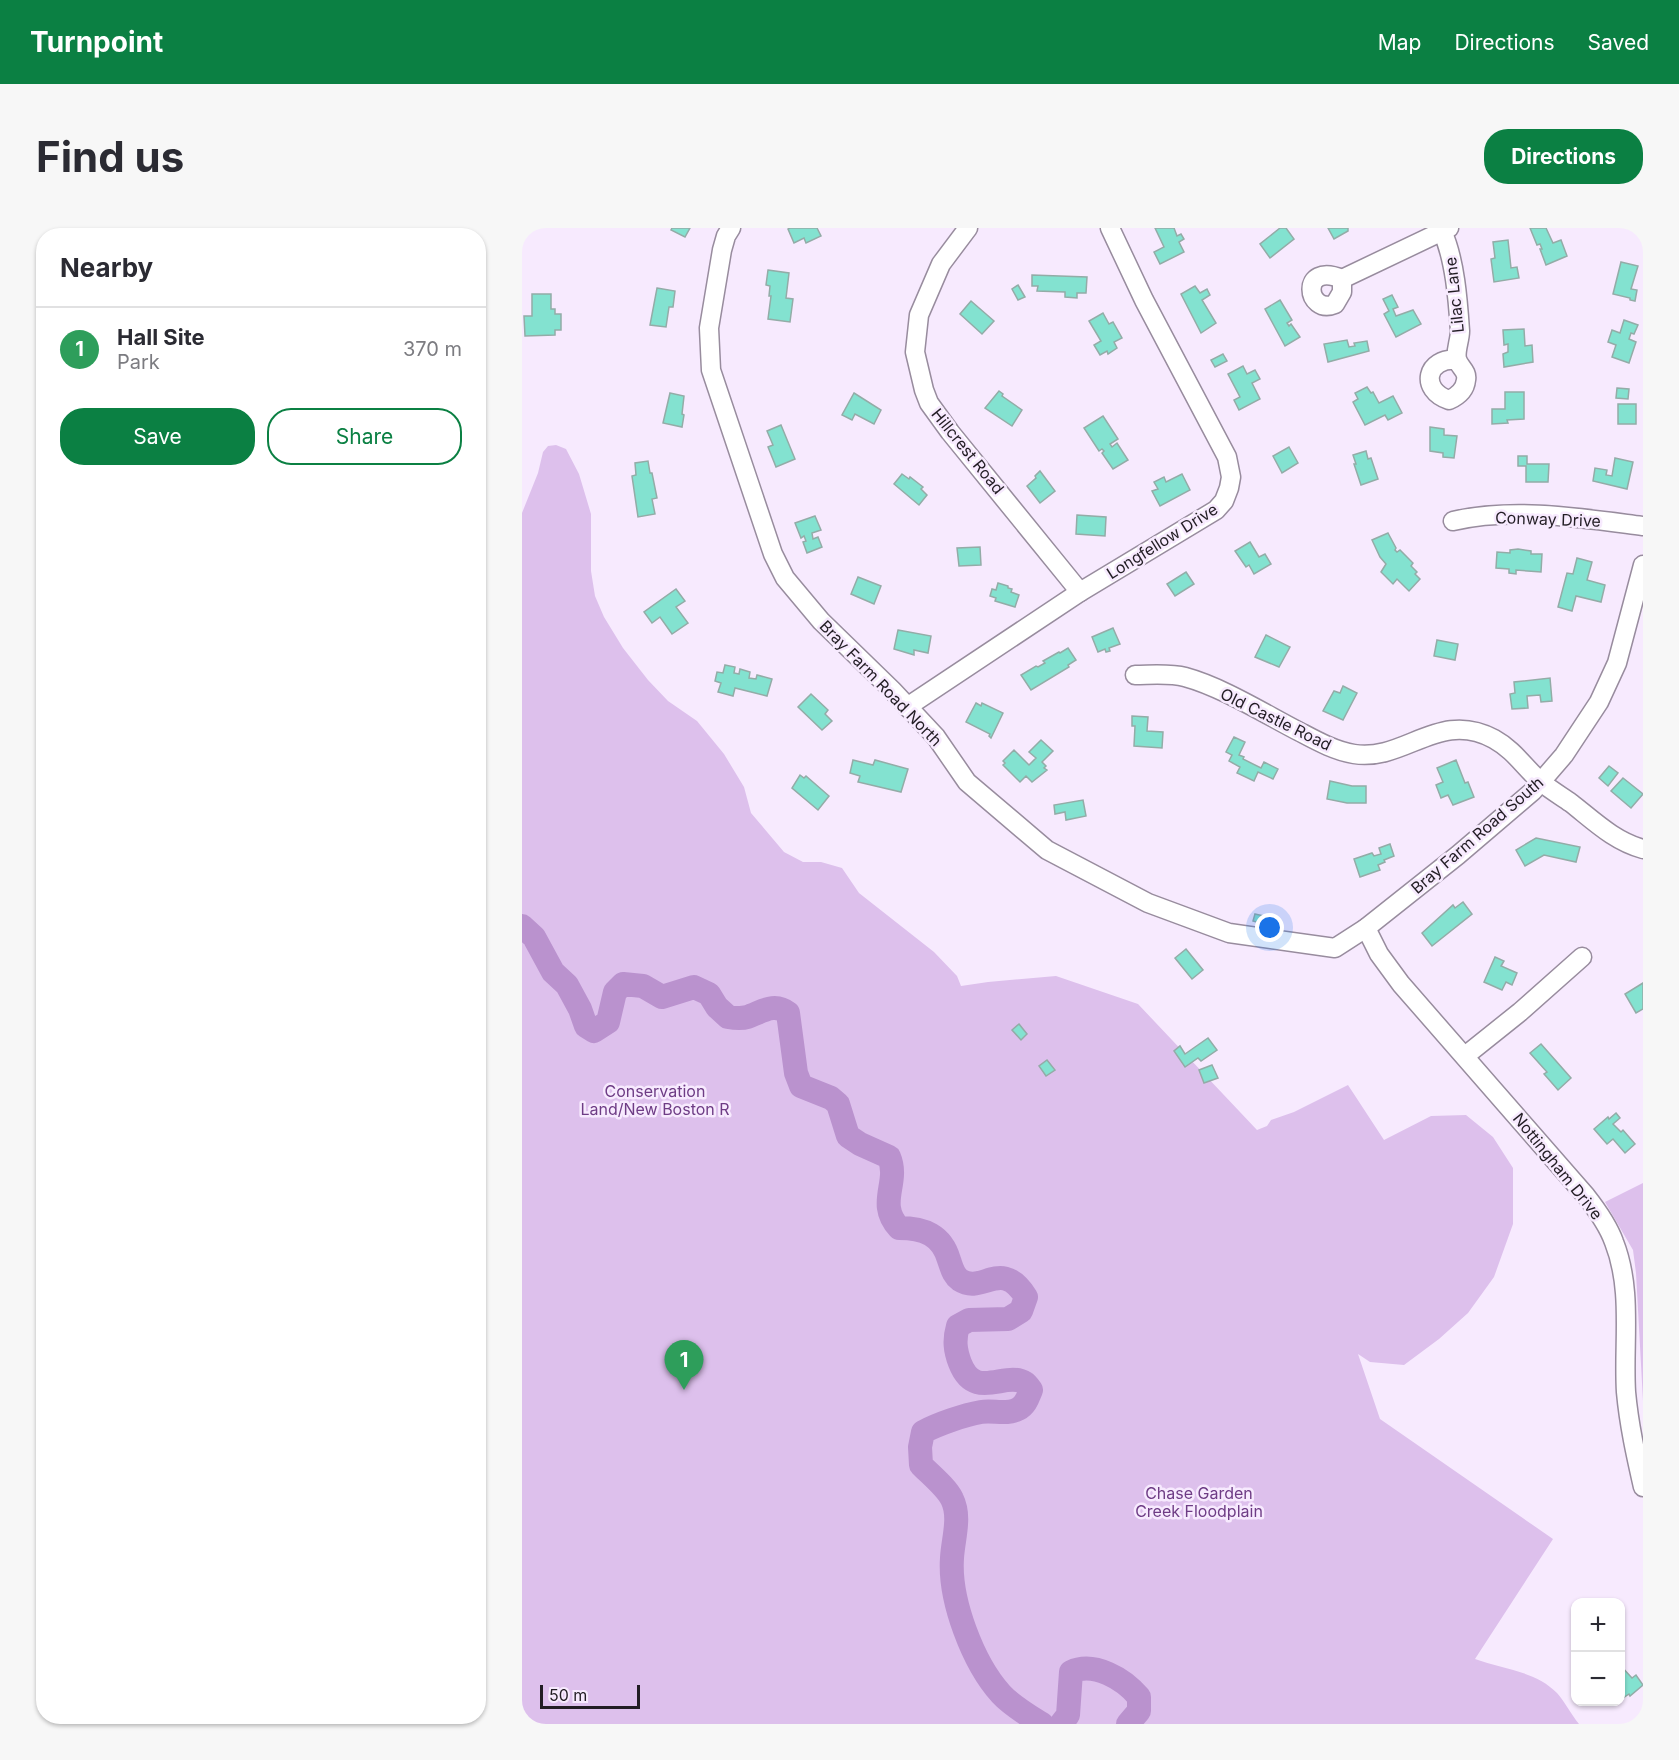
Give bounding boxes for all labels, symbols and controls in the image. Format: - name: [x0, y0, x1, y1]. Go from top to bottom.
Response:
- text: Turnpoint: [30, 25, 163, 59]
- text: Map: [1378, 30, 1421, 55]
- text: Directions: [1454, 30, 1555, 55]
- text: Saved: [1588, 30, 1649, 55]
- button: Directions: [1484, 129, 1643, 184]
- text: Find us: [36, 131, 184, 182]
- text: Nearby: [60, 252, 153, 283]
- street label: Lilac Lane: [1440, 256, 1468, 334]
- text: Hall Site: [117, 324, 205, 350]
- text: 1: [75, 337, 84, 361]
- text: 370 m: [403, 337, 462, 361]
- text: Park: [117, 350, 160, 374]
- street label: Hillcrest Road: [927, 404, 1009, 498]
- button: Save: [60, 408, 255, 465]
- button: Share: [267, 408, 462, 465]
- street label: Longfellow Drive: [1103, 499, 1221, 583]
- street label: Conway Drive: [1495, 507, 1601, 531]
- street label: Bray Farm Road North: [816, 616, 946, 750]
- street label: Old Castle Road: [1217, 683, 1335, 755]
- street label: Bray Farm Road South: [1407, 772, 1547, 898]
- your location: [1255, 913, 1284, 942]
- park label: Conservation Land/New Boston R: [580, 1081, 730, 1119]
- street label: Nottingham Drive: [1509, 1109, 1607, 1223]
- pin: 1: [664, 1340, 704, 1390]
- park label: Chase Garden Creek Floodplain: [1135, 1483, 1263, 1521]
- map controls: [1571, 1598, 1625, 1706]
- button: +: [1571, 1598, 1625, 1652]
- button: −: [1571, 1652, 1625, 1706]
- scale bar: [540, 1682, 640, 1710]
- text: 50 m: [549, 1685, 587, 1705]

